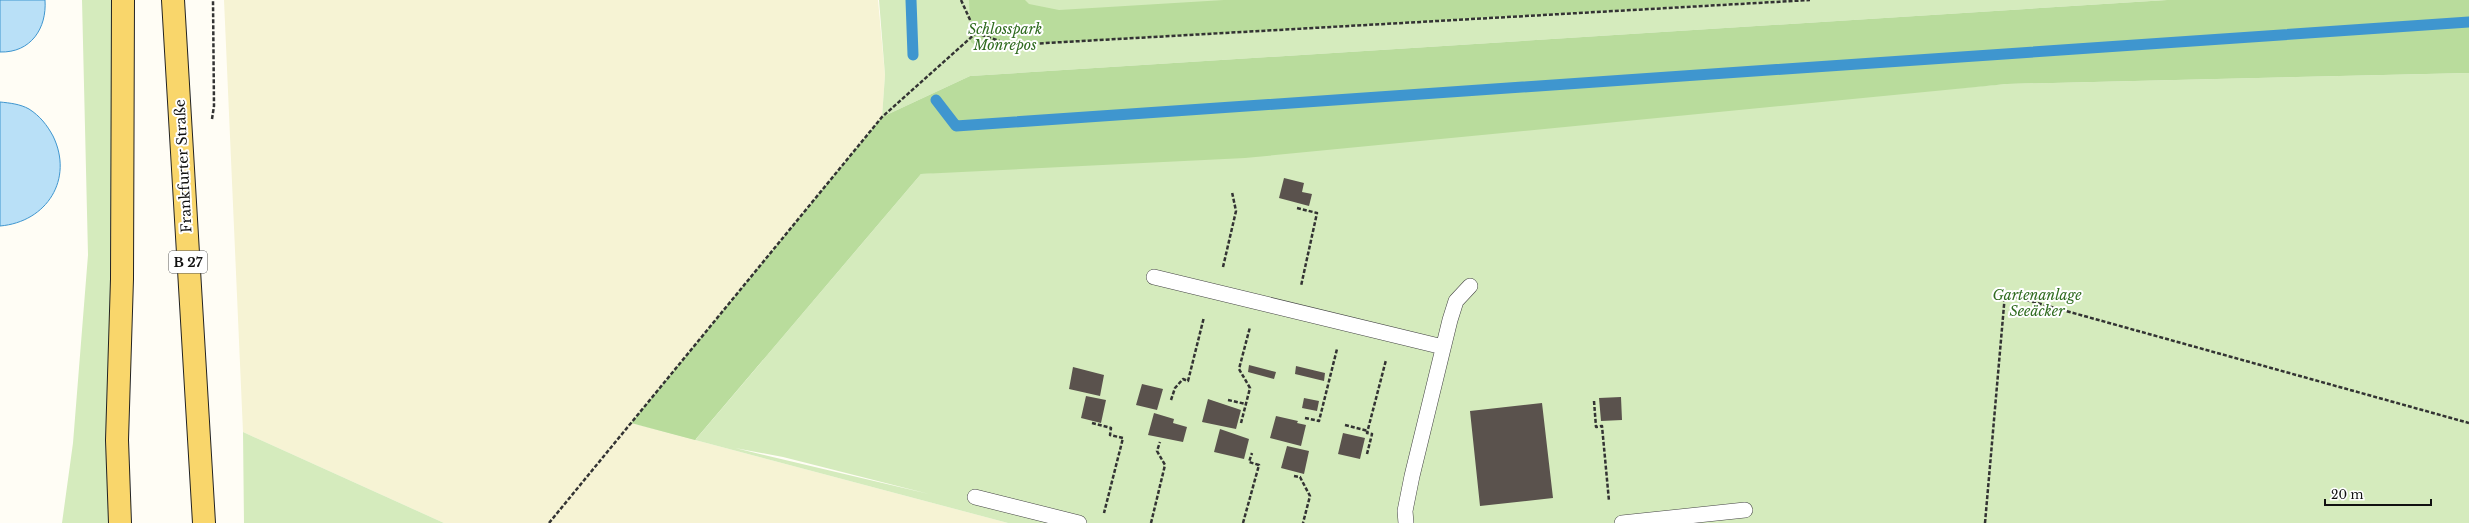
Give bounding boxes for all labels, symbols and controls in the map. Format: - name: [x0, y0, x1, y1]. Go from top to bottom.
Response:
- park label: Schlosspark Monrepos: [968, 20, 1042, 54]
- street label: Frankfurter Straße: [171, 99, 195, 233]
- road number: B 27: [169, 251, 207, 273]
- park label: Gartenanlage Seeäcker: [1992, 286, 2082, 320]
- scale bar: [2325, 481, 2431, 507]
- text: 20 m: [2331, 487, 2363, 502]

